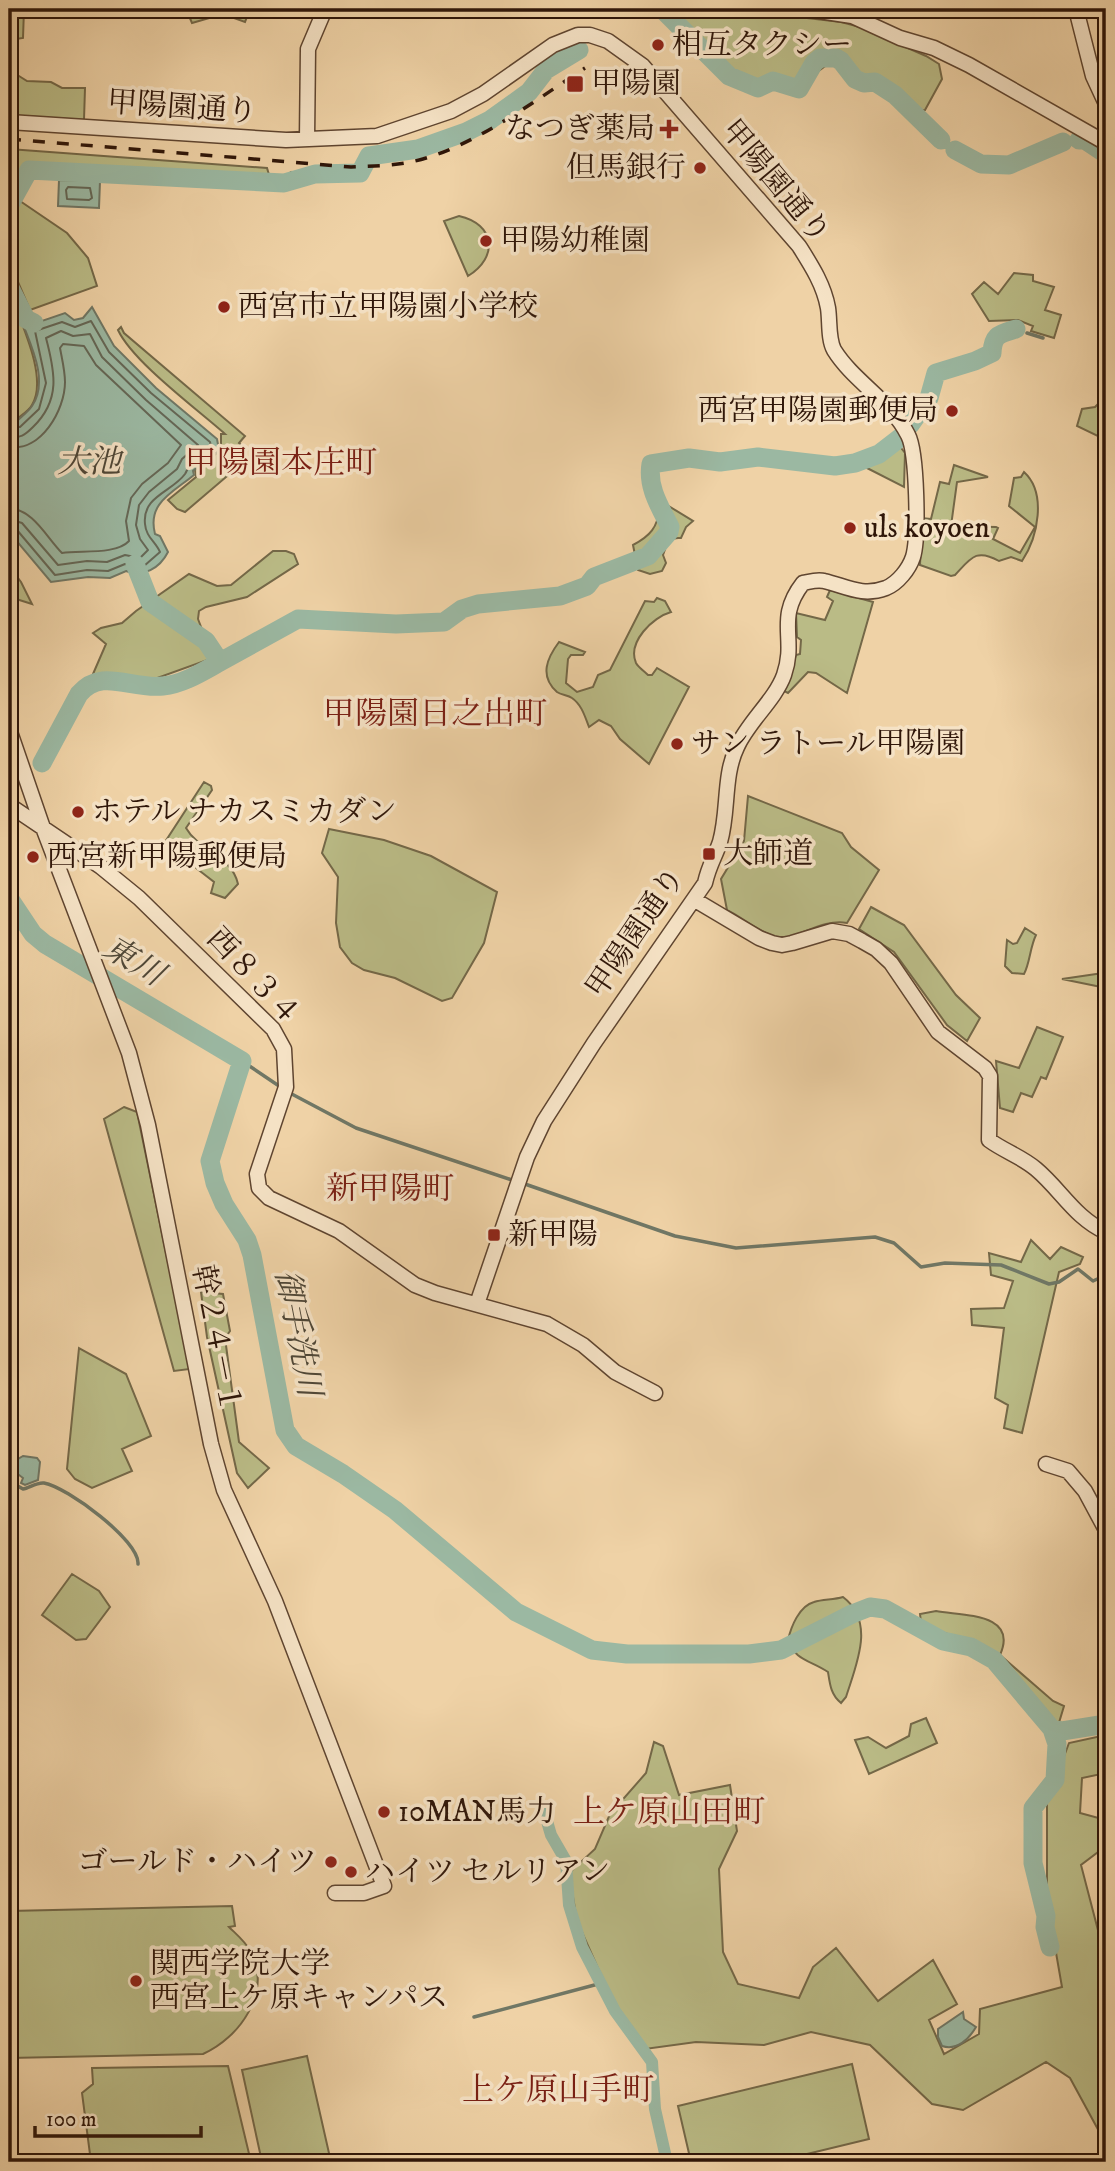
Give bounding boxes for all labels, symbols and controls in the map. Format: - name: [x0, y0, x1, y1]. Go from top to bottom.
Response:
- place label: 相互タクシー: [672, 27, 852, 64]
- marker: 相互タクシー: [650, 37, 666, 53]
- place label: 甲陽園: [591, 66, 681, 103]
- marker: 甲陽園: [565, 74, 585, 94]
- street label: 甲陽園通り: [106, 84, 258, 132]
- place label: なつぎ薬局: [505, 111, 655, 148]
- street label: 甲陽園通り: [713, 113, 837, 251]
- marker: なつぎ薬局: [661, 121, 677, 137]
- place label: 但馬銀行: [566, 150, 686, 187]
- marker: 但馬銀行: [692, 160, 708, 176]
- place label: 甲陽幼稚園: [500, 223, 650, 260]
- marker: 甲陽幼稚園: [478, 233, 494, 249]
- place label: 西宮市立甲陽園小学校: [238, 289, 538, 326]
- marker: 西宮市立甲陽園小学校: [216, 299, 232, 315]
- place label: 西宮甲陽園郵便局: [698, 393, 938, 430]
- marker: 西宮甲陽園郵便局: [944, 403, 960, 419]
- water label: 大池: [57, 443, 124, 483]
- district label: 甲陽園本庄町: [185, 444, 377, 484]
- place label: uls koyoen: [864, 510, 990, 547]
- marker: uls koyoen: [842, 520, 858, 536]
- district label: 甲陽園日之出町: [323, 695, 547, 735]
- place label: サン ラトール甲陽園: [691, 726, 965, 763]
- marker: サン ラトール甲陽園: [669, 736, 685, 752]
- place label: ホテル ナカスミカダン: [92, 794, 397, 831]
- marker: ホテル ナカスミカダン: [70, 804, 86, 820]
- place label: 大師道: [723, 836, 813, 873]
- place label: 西宮新甲陽郵便局: [47, 839, 287, 876]
- marker: 大師道: [701, 846, 717, 862]
- marker: 西宮新甲陽郵便局: [25, 849, 41, 865]
- street label: 甲陽園通り: [579, 860, 693, 1006]
- street label: 西８３４: [199, 921, 307, 1033]
- water label: 東川: [95, 928, 173, 997]
- district label: 新甲陽町: [326, 1170, 454, 1210]
- place label: 新甲陽: [508, 1217, 598, 1254]
- marker: 新甲陽: [486, 1227, 502, 1243]
- street label: 幹２４－１: [184, 1262, 248, 1416]
- water label: 御手洗川: [265, 1266, 329, 1403]
- district label: 上ケ原山田町: [573, 1793, 765, 1833]
- place label: 10MAN馬力: [398, 1794, 556, 1831]
- marker: 10MAN馬力: [376, 1804, 392, 1820]
- place label: ゴールド・ハイツ: [78, 1844, 317, 1881]
- marker: ゴールド・ハイツ: [323, 1854, 339, 1870]
- place label: ハイツ セルリアン: [365, 1854, 610, 1891]
- marker: ハイツ セルリアン: [343, 1864, 359, 1880]
- place label: 関西学院大学 西宮上ケ原キャンパス: [150, 1946, 448, 2017]
- marker: 関西学院大学 西宮上ケ原キャンパス: [128, 1973, 144, 1989]
- district label: 上ケ原山手町: [462, 2071, 654, 2111]
- scale bar: [35, 2094, 201, 2138]
- text: 100 m: [46, 2107, 97, 2133]

